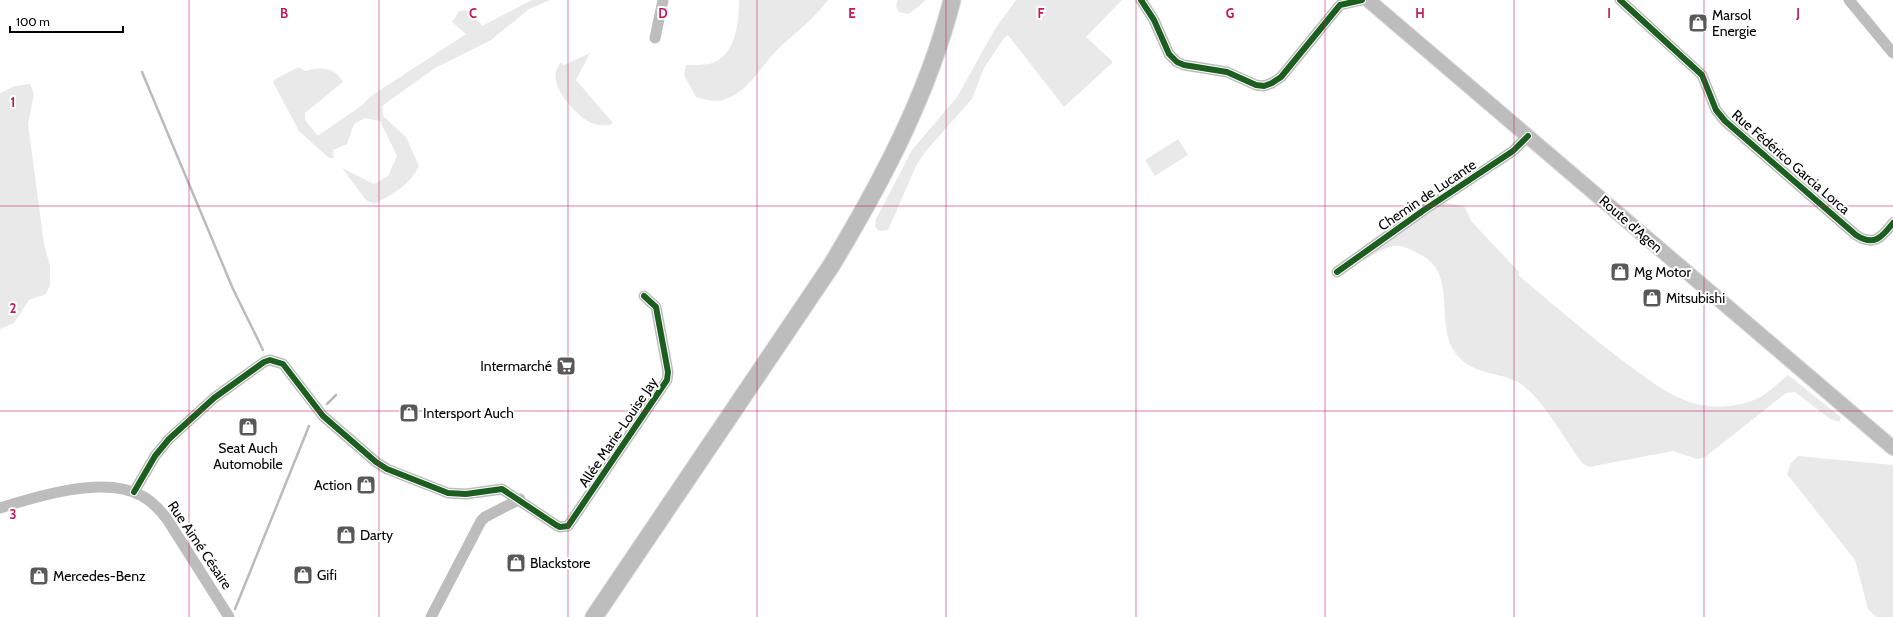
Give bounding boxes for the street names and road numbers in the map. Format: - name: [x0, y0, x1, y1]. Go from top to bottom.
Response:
- street label: Rue Fédérico Garcia Lorca: [1728, 106, 1854, 218]
- street label: Chemin de Lucante: [1374, 156, 1480, 234]
- street label: Route d'Agen: [1596, 192, 1667, 257]
- street label: Allée Marie-Louise Jay: [574, 374, 662, 490]
- street label: Rue Aimé Césaire: [164, 497, 236, 593]

